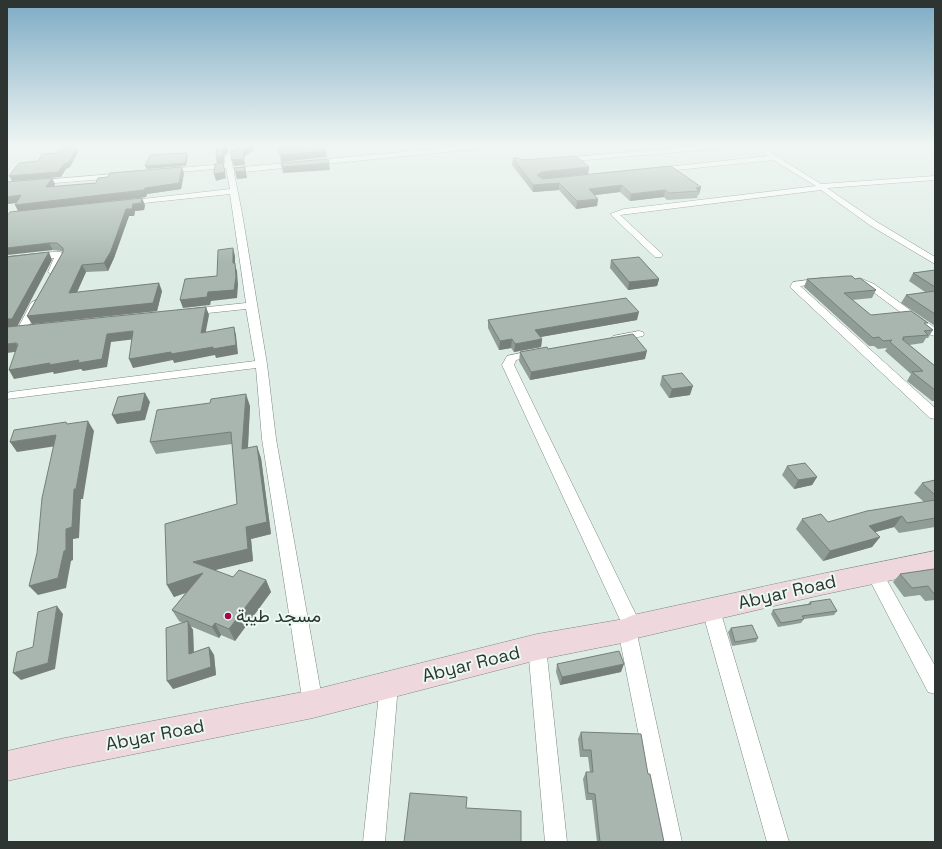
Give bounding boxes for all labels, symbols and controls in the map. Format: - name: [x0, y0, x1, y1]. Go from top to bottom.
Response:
- street label: Abyar Road: [736, 569, 838, 614]
- place label: مسجد طيبة: [236, 604, 321, 627]
- marker: مسجد طيبة: [223, 611, 233, 621]
- street label: Abyar Road: [420, 640, 522, 687]
- street label: Abyar Road: [104, 714, 206, 755]

